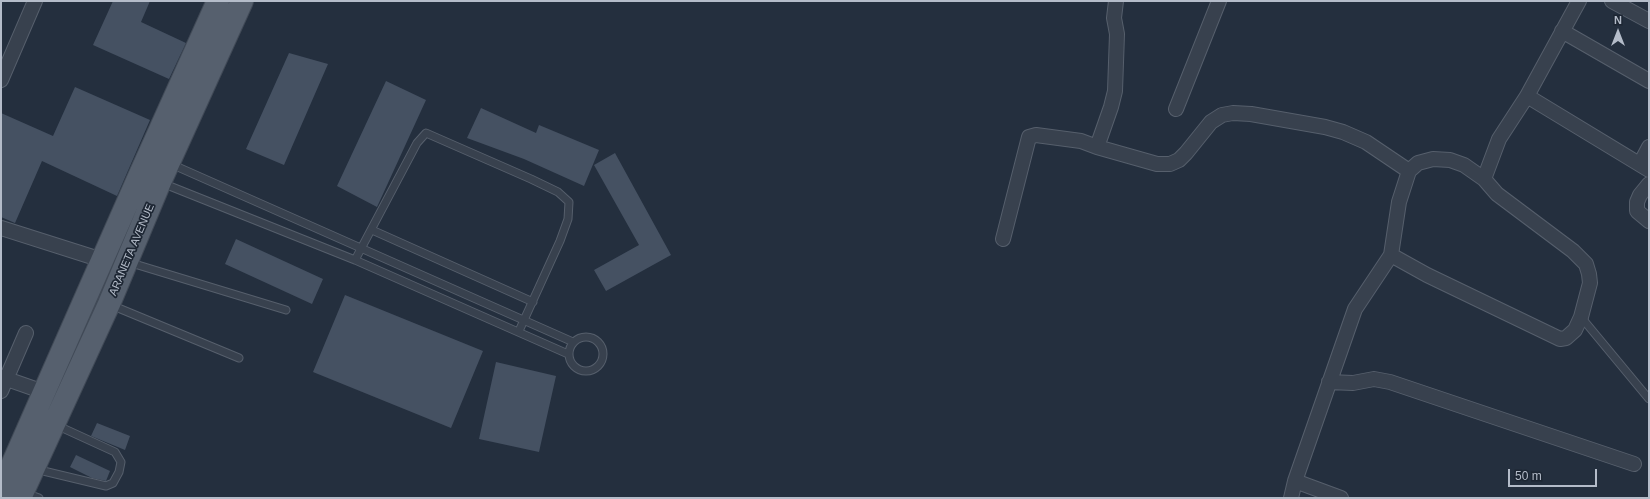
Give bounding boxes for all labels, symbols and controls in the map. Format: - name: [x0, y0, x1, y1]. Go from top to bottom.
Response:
- north arrow: [1598, 12, 1638, 52]
- text: N: [1614, 14, 1622, 26]
- street label: ARANETA AVENUE: [107, 202, 157, 298]
- scale bar: [1510, 461, 1599, 487]
- text: 50 m: [1515, 469, 1542, 483]

